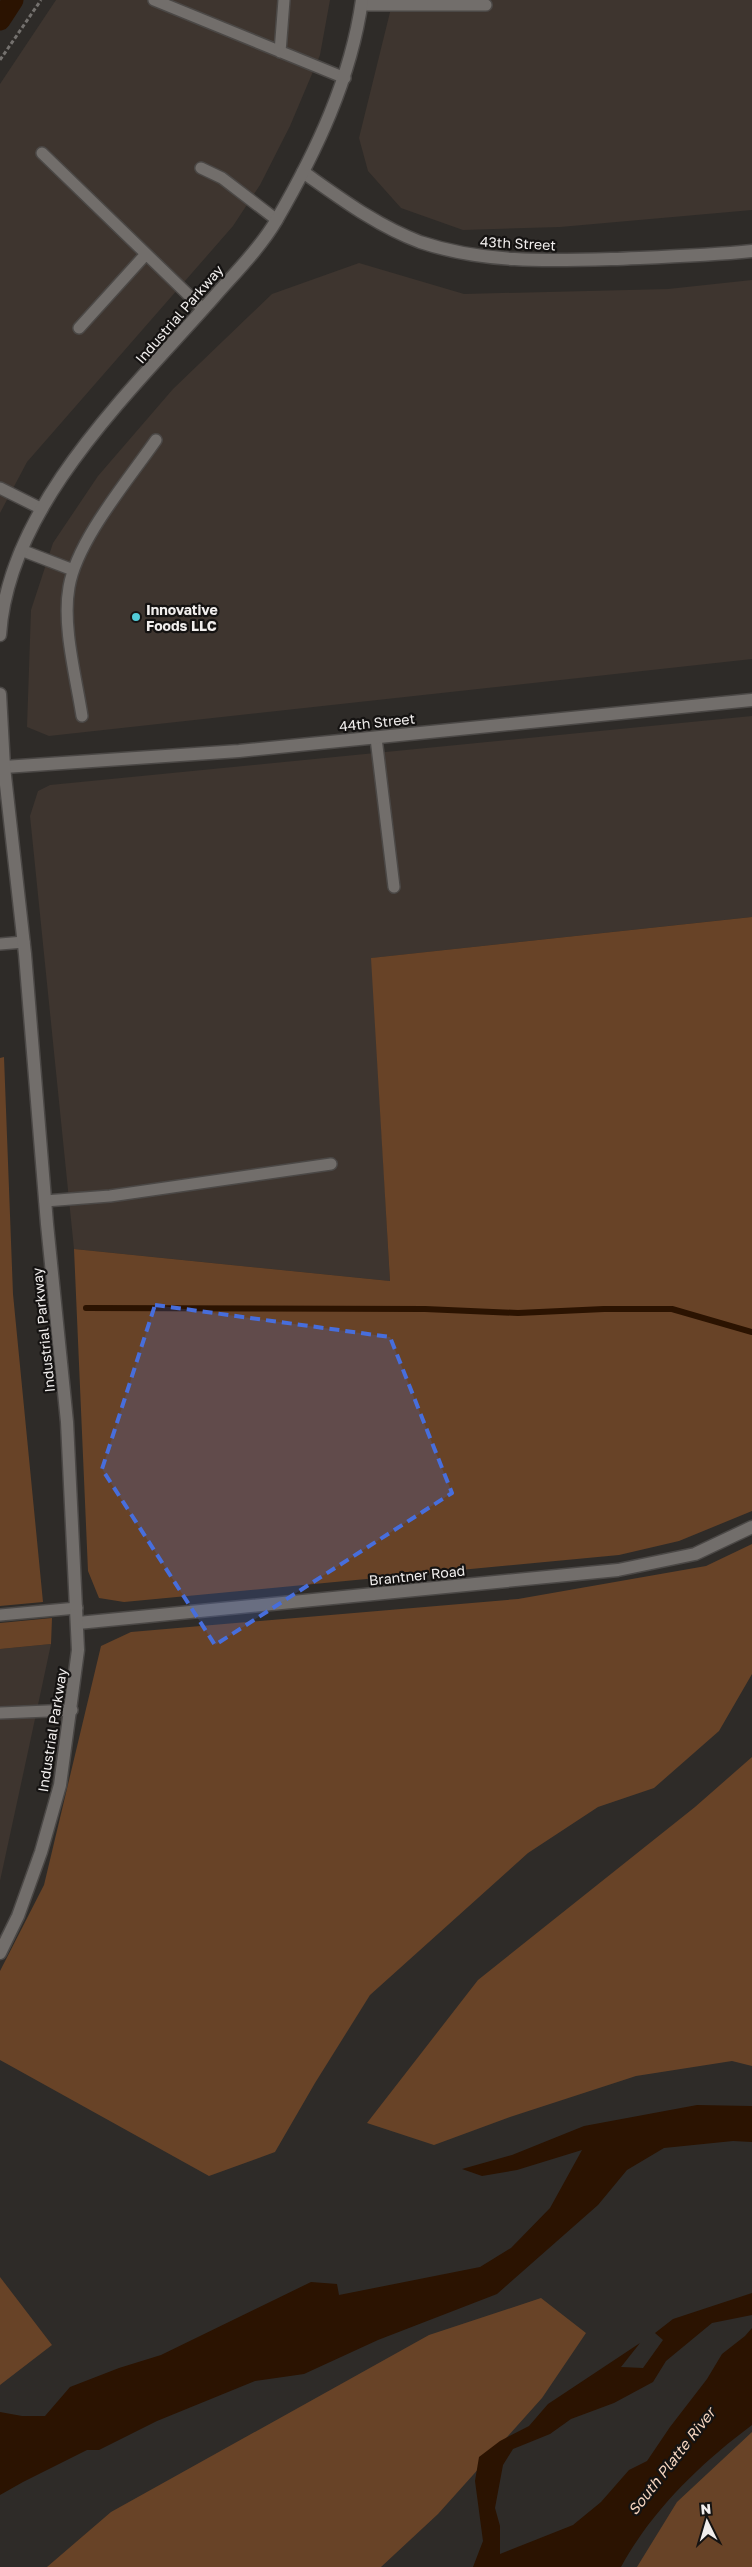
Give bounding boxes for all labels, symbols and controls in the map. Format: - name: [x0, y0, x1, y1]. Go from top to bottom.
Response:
- street label: 43th Street: [480, 233, 556, 253]
- street label: Industrial Parkway: [132, 261, 227, 367]
- place label: Innovative Foods LLC: [146, 601, 218, 634]
- marker: Innovative Foods LLC: [130, 611, 142, 623]
- street label: 44th Street: [338, 710, 416, 734]
- street label: Industrial Parkway: [28, 1267, 58, 1393]
- street label: Brantner Road: [368, 1561, 466, 1589]
- street label: Industrial Parkway: [34, 1667, 70, 1793]
- water label: South Platte River: [624, 2402, 720, 2518]
- north arrow: [682, 2497, 732, 2547]
- text: N: [700, 2500, 712, 2517]

